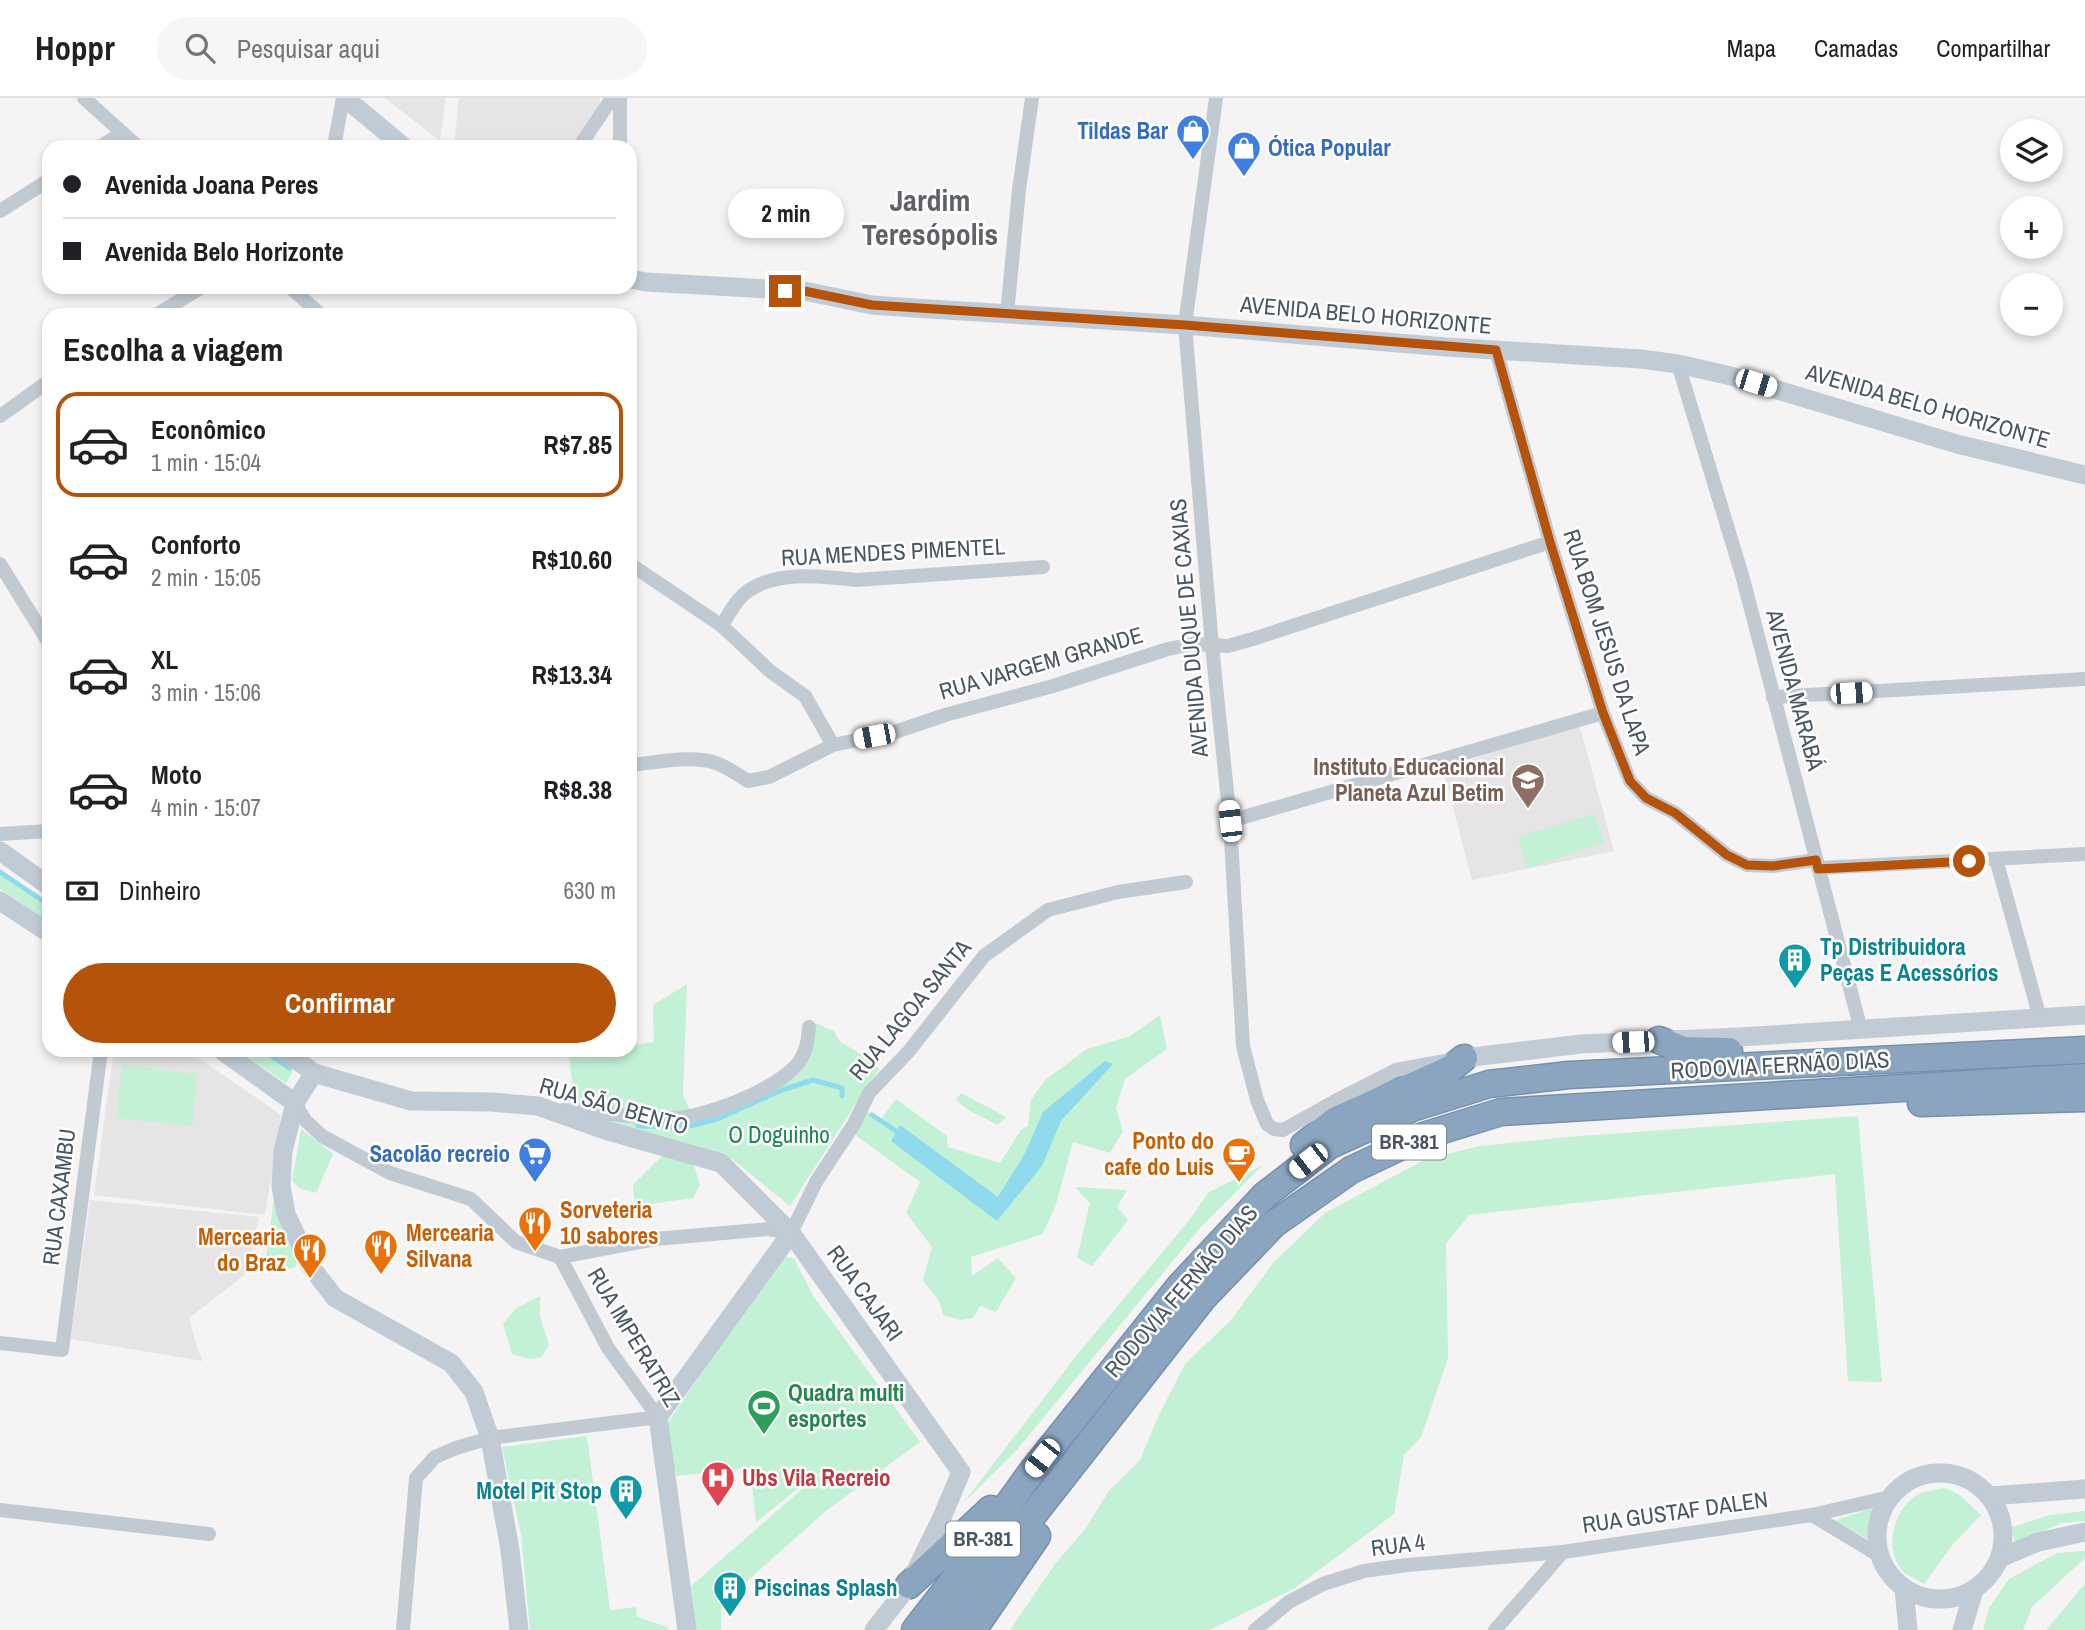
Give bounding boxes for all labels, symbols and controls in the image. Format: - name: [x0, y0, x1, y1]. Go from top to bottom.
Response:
- search box: [157, 17, 647, 80]
- text: Hoppr: [35, 26, 115, 70]
- icon: search: [181, 29, 219, 67]
- text: Pesquisar aqui: [237, 31, 380, 66]
- text: Mapa: [1727, 32, 1776, 64]
- text: Camadas: [1814, 32, 1898, 64]
- text: Compartilhar: [1936, 32, 2050, 64]
- shop icon: Tildas Bar: [1174, 112, 1212, 161]
- place label: Tildas Bar: [1077, 115, 1169, 146]
- map controls: [2000, 119, 2063, 336]
- button: layers: [2000, 119, 2063, 182]
- shop icon: Ótica Popular: [1225, 129, 1263, 178]
- place label: Ótica Popular: [1268, 132, 1391, 163]
- text: Avenida Joana Peres: [105, 167, 319, 202]
- district label: Jardim Teresópolis: [862, 180, 998, 254]
- callout: 2 min: [727, 190, 843, 238]
- button: +: [2000, 196, 2063, 259]
- text: 2 min: [761, 198, 811, 229]
- text: Avenida Belo Horizonte: [105, 234, 344, 269]
- button: −: [2000, 273, 2063, 336]
- route end: [769, 275, 801, 307]
- street label: AVENIDA BELO HORIZONTE: [1238, 288, 1493, 341]
- text: Escolha a viagem: [63, 328, 283, 371]
- street label: AVENIDA BELO HORIZONTE: [1802, 356, 2054, 455]
- car: [1733, 367, 1780, 399]
- text: Econômico: [151, 412, 266, 447]
- icon: car: [67, 413, 130, 476]
- text: R$7.85: [543, 427, 612, 462]
- text: 1 min · 15:04: [151, 447, 261, 478]
- street label: AVENIDA DUQUE DE CAXIAS: [1162, 497, 1215, 760]
- street label: RUA BOM JESUS DA LAPA: [1556, 525, 1659, 759]
- text: Conforto: [151, 527, 241, 562]
- icon: car: [67, 528, 130, 591]
- street label: RUA MENDES PIMENTEL: [780, 530, 1006, 573]
- text: R$10.60: [531, 542, 612, 577]
- text: 2 min · 15:05: [151, 562, 261, 593]
- street label: AVENIDA MARABÁ: [1759, 605, 1832, 774]
- street label: RUA VARGEM GRANDE: [936, 619, 1146, 706]
- text: XL: [151, 642, 178, 677]
- icon: car: [67, 643, 130, 706]
- text: R$13.34: [531, 657, 612, 692]
- text: 3 min · 15:06: [151, 677, 261, 708]
- car: [1830, 681, 1873, 705]
- car: [852, 722, 897, 750]
- place label: Instituto Educacional Planeta Azul Betim: [1313, 751, 1504, 808]
- text: Moto: [151, 757, 202, 792]
- icon: car: [67, 758, 130, 821]
- school or university icon: Instituto Educacional Planeta Azul Betim: [1509, 761, 1547, 810]
- text: R$8.38: [543, 772, 612, 807]
- text: 4 min · 15:07: [151, 792, 261, 823]
- car: [1218, 799, 1243, 843]
- route start: [1953, 845, 1985, 877]
- icon: cash: [63, 872, 101, 910]
- text: Dinheiro: [119, 873, 201, 908]
- text: 630 m: [564, 875, 616, 906]
- place label: Tp Distribuidora Peças E Acessórios: [1820, 931, 1999, 988]
- street label: RUA LAGOA SANTA: [842, 932, 978, 1087]
- building icon: Tp Distribuidora Peças E Acessórios: [1776, 941, 1814, 990]
- button: Confirmar: [63, 963, 616, 1043]
- car: [1612, 1031, 1655, 1053]
- street label: RODOVIA FERNÃO DIAS: [1670, 1043, 1890, 1086]
- street label: RUA SÃO BENTO: [536, 1069, 692, 1142]
- park label: O Doguinho: [728, 1119, 830, 1150]
- road number: BR-381: [1372, 1124, 1446, 1160]
- place label: Ponto do cafe do Luis: [1104, 1125, 1214, 1182]
- street label: RUA CAXAMBU: [35, 1127, 82, 1267]
- supermarket icon: Sacolão recreio: [516, 1135, 554, 1184]
- cafe icon: Ponto do cafe do Luis: [1220, 1135, 1258, 1184]
- place label: Sacolão recreio: [370, 1138, 510, 1169]
- car: [1285, 1140, 1332, 1182]
- place label: Sorveteria 10 sabores: [560, 1194, 659, 1251]
- street label: RODOVIA FERNÃO DIAS: [1097, 1198, 1264, 1384]
- restaurant icon: Sorveteria 10 sabores: [516, 1204, 554, 1253]
- place label: Mercearia Silvana: [406, 1217, 495, 1274]
- place label: Mercearia do Braz: [198, 1221, 287, 1278]
- restaurant icon: Mercearia Silvana: [362, 1227, 400, 1276]
- restaurant icon: Mercearia do Braz: [291, 1231, 329, 1280]
- street label: RUA CAJARI: [820, 1239, 911, 1347]
- street label: RUA IMPERATRIZ: [581, 1262, 688, 1412]
- place label: Quadra multi esportes: [788, 1377, 904, 1434]
- sports icon: Quadra multi esportes: [745, 1387, 783, 1436]
- car: [1021, 1435, 1064, 1481]
- hospital icon: Ubs Vila Recreio: [699, 1459, 737, 1508]
- place label: Ubs Vila Recreio: [742, 1462, 891, 1493]
- building icon: Motel Pit Stop: [607, 1472, 645, 1521]
- place label: Motel Pit Stop: [476, 1475, 602, 1506]
- street label: RUA GUSTAF DALEN: [1580, 1483, 1770, 1540]
- road number: BR-381: [946, 1522, 1020, 1556]
- street label: RUA 4: [1369, 1526, 1427, 1563]
- building icon: Piscinas Splash: [711, 1569, 749, 1618]
- place label: Piscinas Splash: [754, 1572, 898, 1603]

